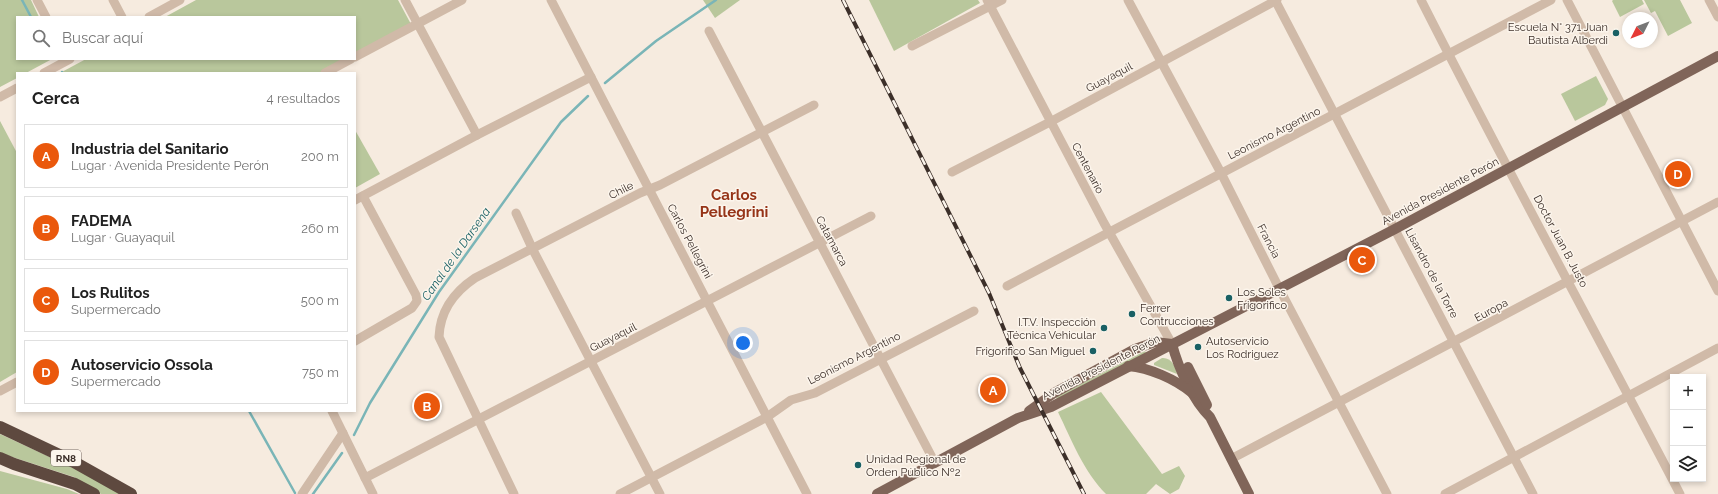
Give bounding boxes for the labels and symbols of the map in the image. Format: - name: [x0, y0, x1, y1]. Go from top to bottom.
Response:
- north arrow: [1622, 12, 1658, 48]
- place label: Escuela N° 371 Juan Bautista Alberdi: [1508, 21, 1608, 47]
- marker: Escuela N° 371 Juan Bautista Alberdi: [1611, 28, 1621, 38]
- street label: Guayaquil: [1084, 60, 1135, 95]
- street label: Leonismo Argentino: [1226, 104, 1323, 162]
- street label: Centenario: [1069, 141, 1107, 196]
- street label: Avenida Presidente Perón: [1379, 155, 1501, 228]
- pin: D: [1665, 159, 1691, 189]
- street label: Chile: [607, 179, 636, 202]
- district label: Carlos Pellegrini: [700, 186, 768, 221]
- street label: Doctor Juan B. Justo: [1531, 193, 1591, 290]
- street label: Carlos Pellegrini: [664, 202, 715, 281]
- water label: Canal de la Darsena: [419, 205, 493, 303]
- street label: Catamarca: [813, 214, 850, 269]
- street label: Francia: [1254, 222, 1283, 261]
- street label: Lisandro de la Torre: [1402, 226, 1461, 321]
- pin: C: [1349, 245, 1375, 275]
- place label: Los Soles Frigorifico: [1237, 286, 1287, 312]
- marker: Los Soles Frigorifico: [1224, 293, 1234, 303]
- street label: Europa: [1472, 296, 1510, 325]
- place label: Ferrer Contrucciones: [1140, 302, 1214, 328]
- marker: Ferrer Contrucciones: [1127, 309, 1137, 319]
- place label: I.T.V. Inspección Técnica Vehicular: [1007, 316, 1096, 342]
- street label: Guayaquil: [588, 320, 639, 355]
- marker: I.T.V. Inspección Técnica Vehicular: [1099, 323, 1109, 333]
- street label: Leonismo Argentino: [806, 329, 903, 387]
- street label: Avenida Presidente Perón: [1040, 332, 1162, 403]
- your location: [733, 333, 753, 353]
- place label: Autoservicio Los Rodriguez: [1206, 335, 1279, 361]
- marker: Autoservicio Los Rodriguez: [1193, 342, 1203, 352]
- place label: Frigorifico San Miguel: [975, 345, 1085, 358]
- marker: Frigorifico San Miguel: [1088, 346, 1098, 356]
- pin: A: [980, 375, 1006, 405]
- pin: B: [414, 391, 440, 421]
- road number: RN8: [51, 450, 81, 466]
- place label: Unidad Regional de Orden Público Nº2: [866, 453, 966, 479]
- marker: Unidad Regional de Orden Público Nº2: [853, 460, 863, 470]

